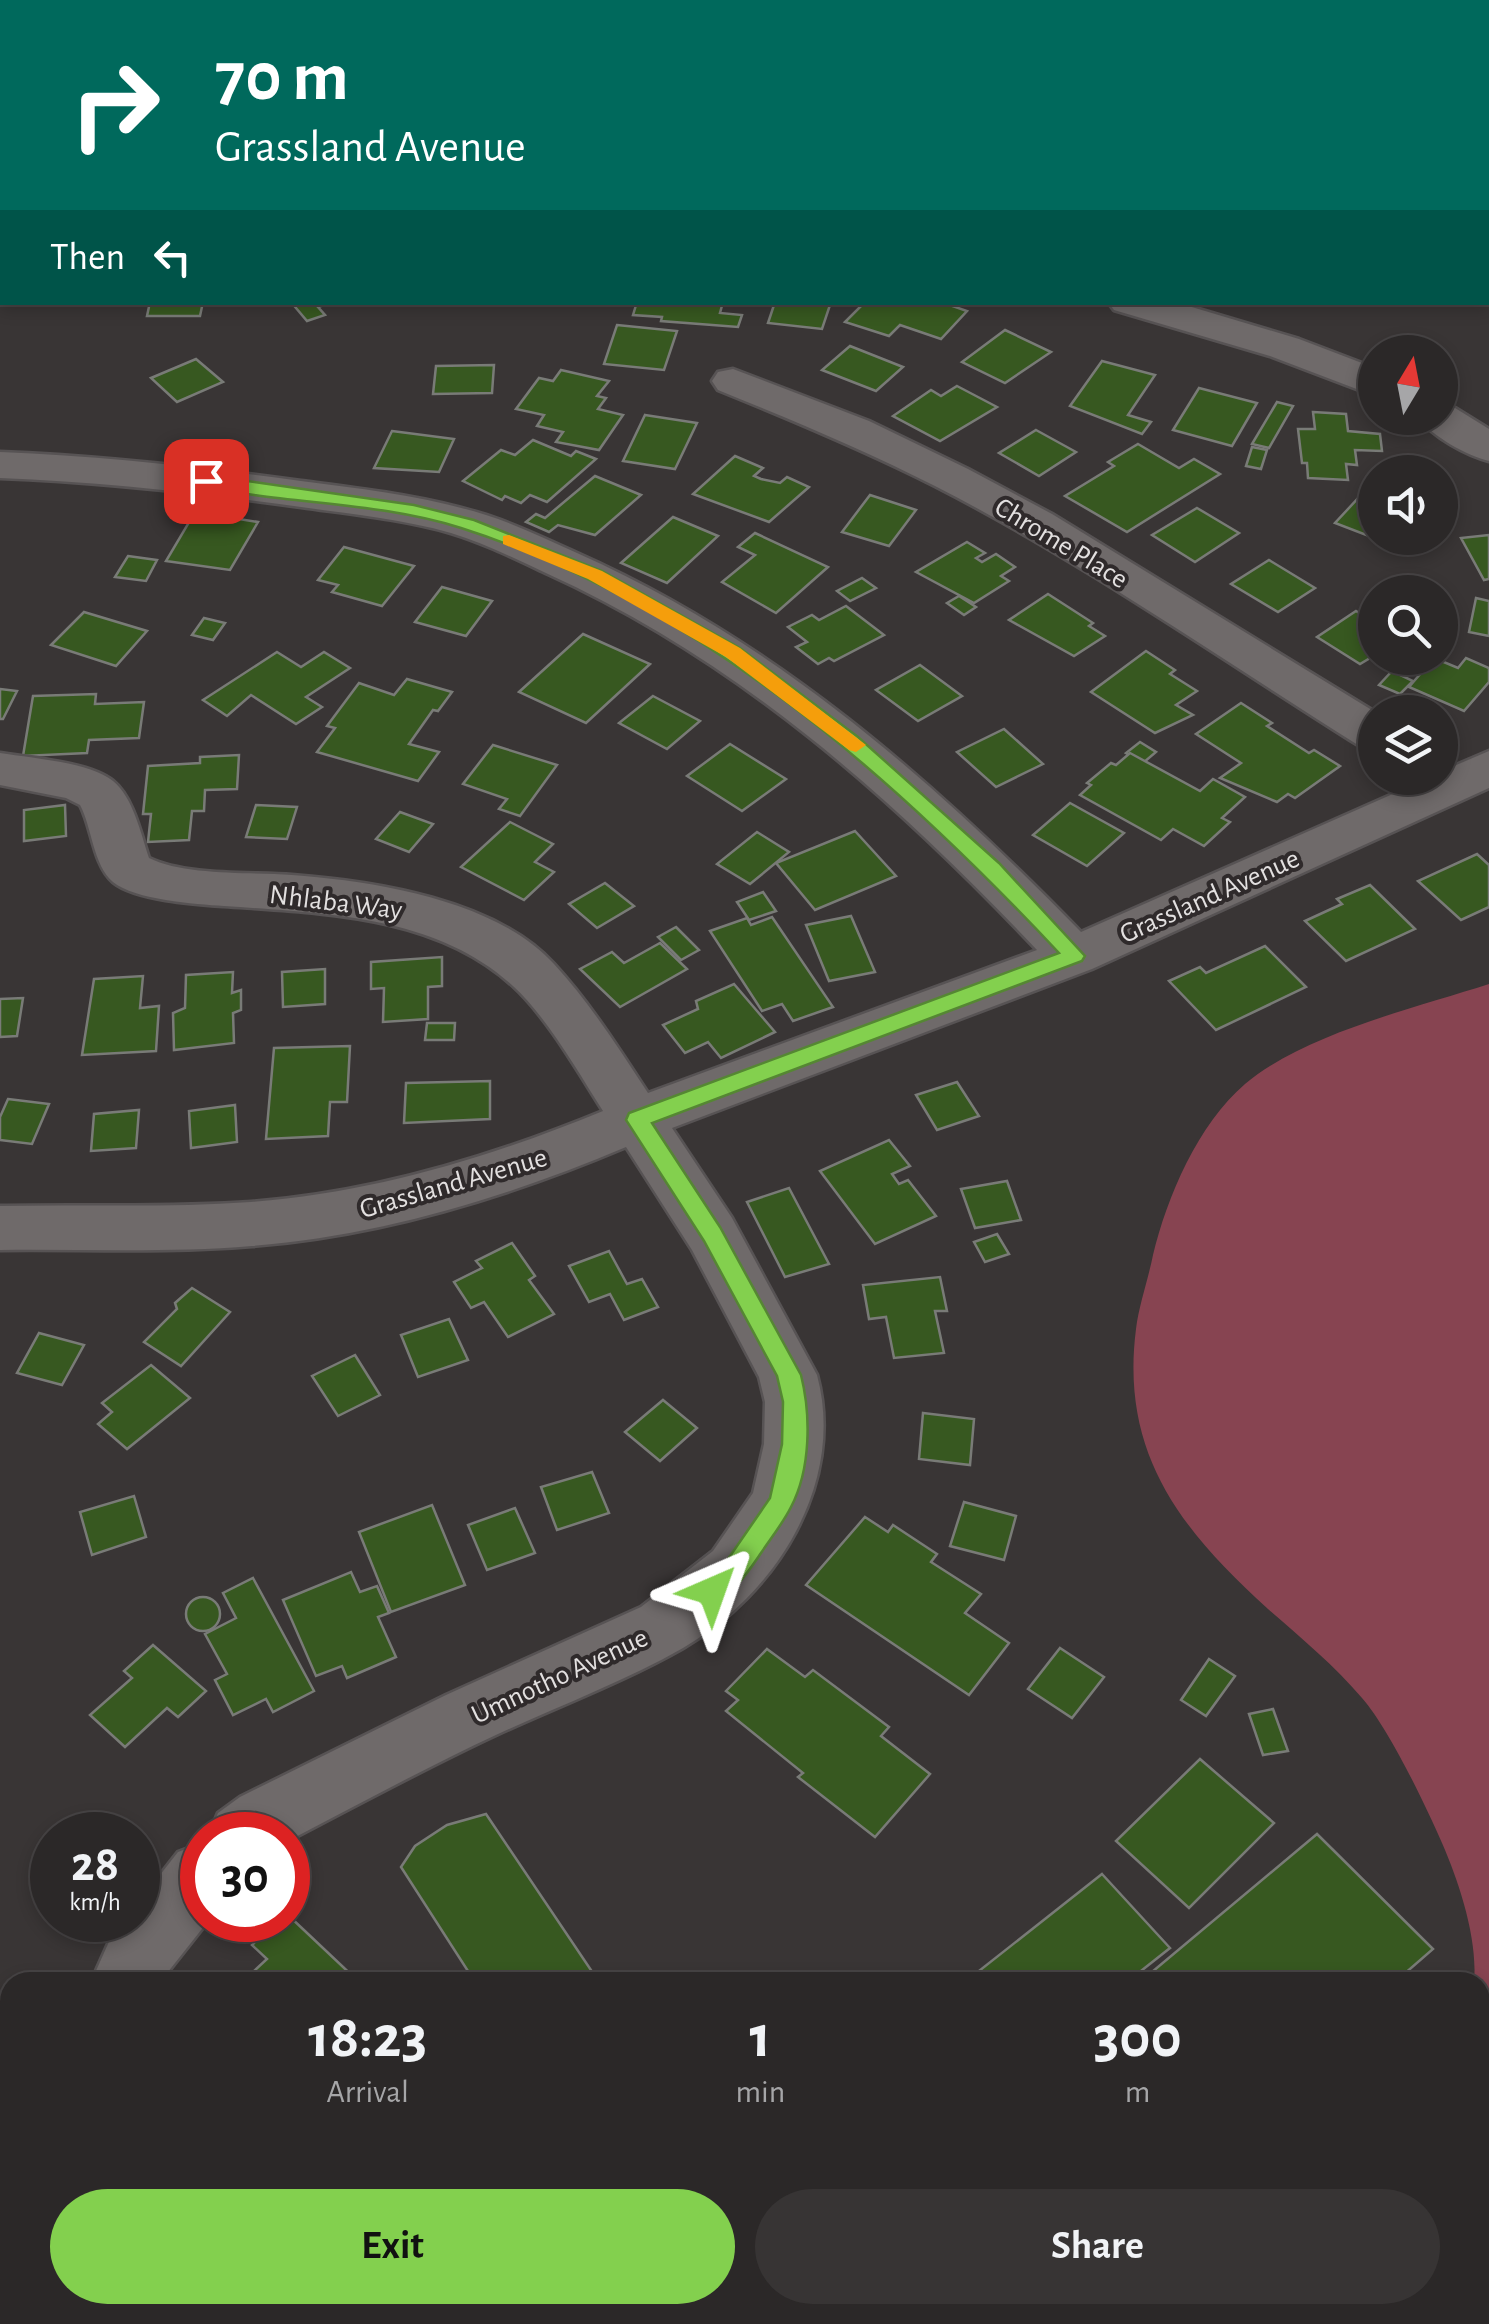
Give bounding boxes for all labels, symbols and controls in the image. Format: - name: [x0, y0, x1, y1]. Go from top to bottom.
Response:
- icon: right: [50, 40, 180, 170]
- text: 70 m: [215, 43, 349, 113]
- text: Grassland Avenue: [215, 125, 526, 170]
- icon: left: [145, 230, 200, 285]
- text: Then: [50, 239, 125, 277]
- north arrow: [1358, 335, 1458, 435]
- map controls: [1358, 335, 1458, 795]
- pin: [164, 439, 249, 524]
- icon: arrive: [179, 454, 234, 509]
- button: sound: [1358, 455, 1458, 555]
- street label: Chrome Place: [990, 493, 1132, 594]
- button: search: [1358, 575, 1458, 675]
- button: layers: [1358, 695, 1458, 795]
- street label: Grassland Avenue: [1116, 845, 1304, 949]
- street label: Nhlaba Way: [268, 881, 404, 925]
- street label: Grassland Avenue: [357, 1144, 550, 1224]
- position arrow: [660, 1539, 764, 1643]
- street label: Umnotho Avenue: [467, 1624, 652, 1730]
- speed limit sign: 30: [180, 1812, 310, 1942]
- text: 28: [71, 1840, 119, 1890]
- text: km/h: [69, 1890, 121, 1915]
- text: 18:23: [308, 2008, 427, 2068]
- text: 1: [750, 2008, 771, 2068]
- text: 300: [1093, 2008, 1182, 2068]
- text: Arrival: [327, 2076, 409, 2108]
- text: min: [735, 2076, 785, 2108]
- text: m: [1125, 2076, 1150, 2108]
- button: Exit: [50, 2189, 735, 2304]
- button: Share: [755, 2189, 1440, 2304]

